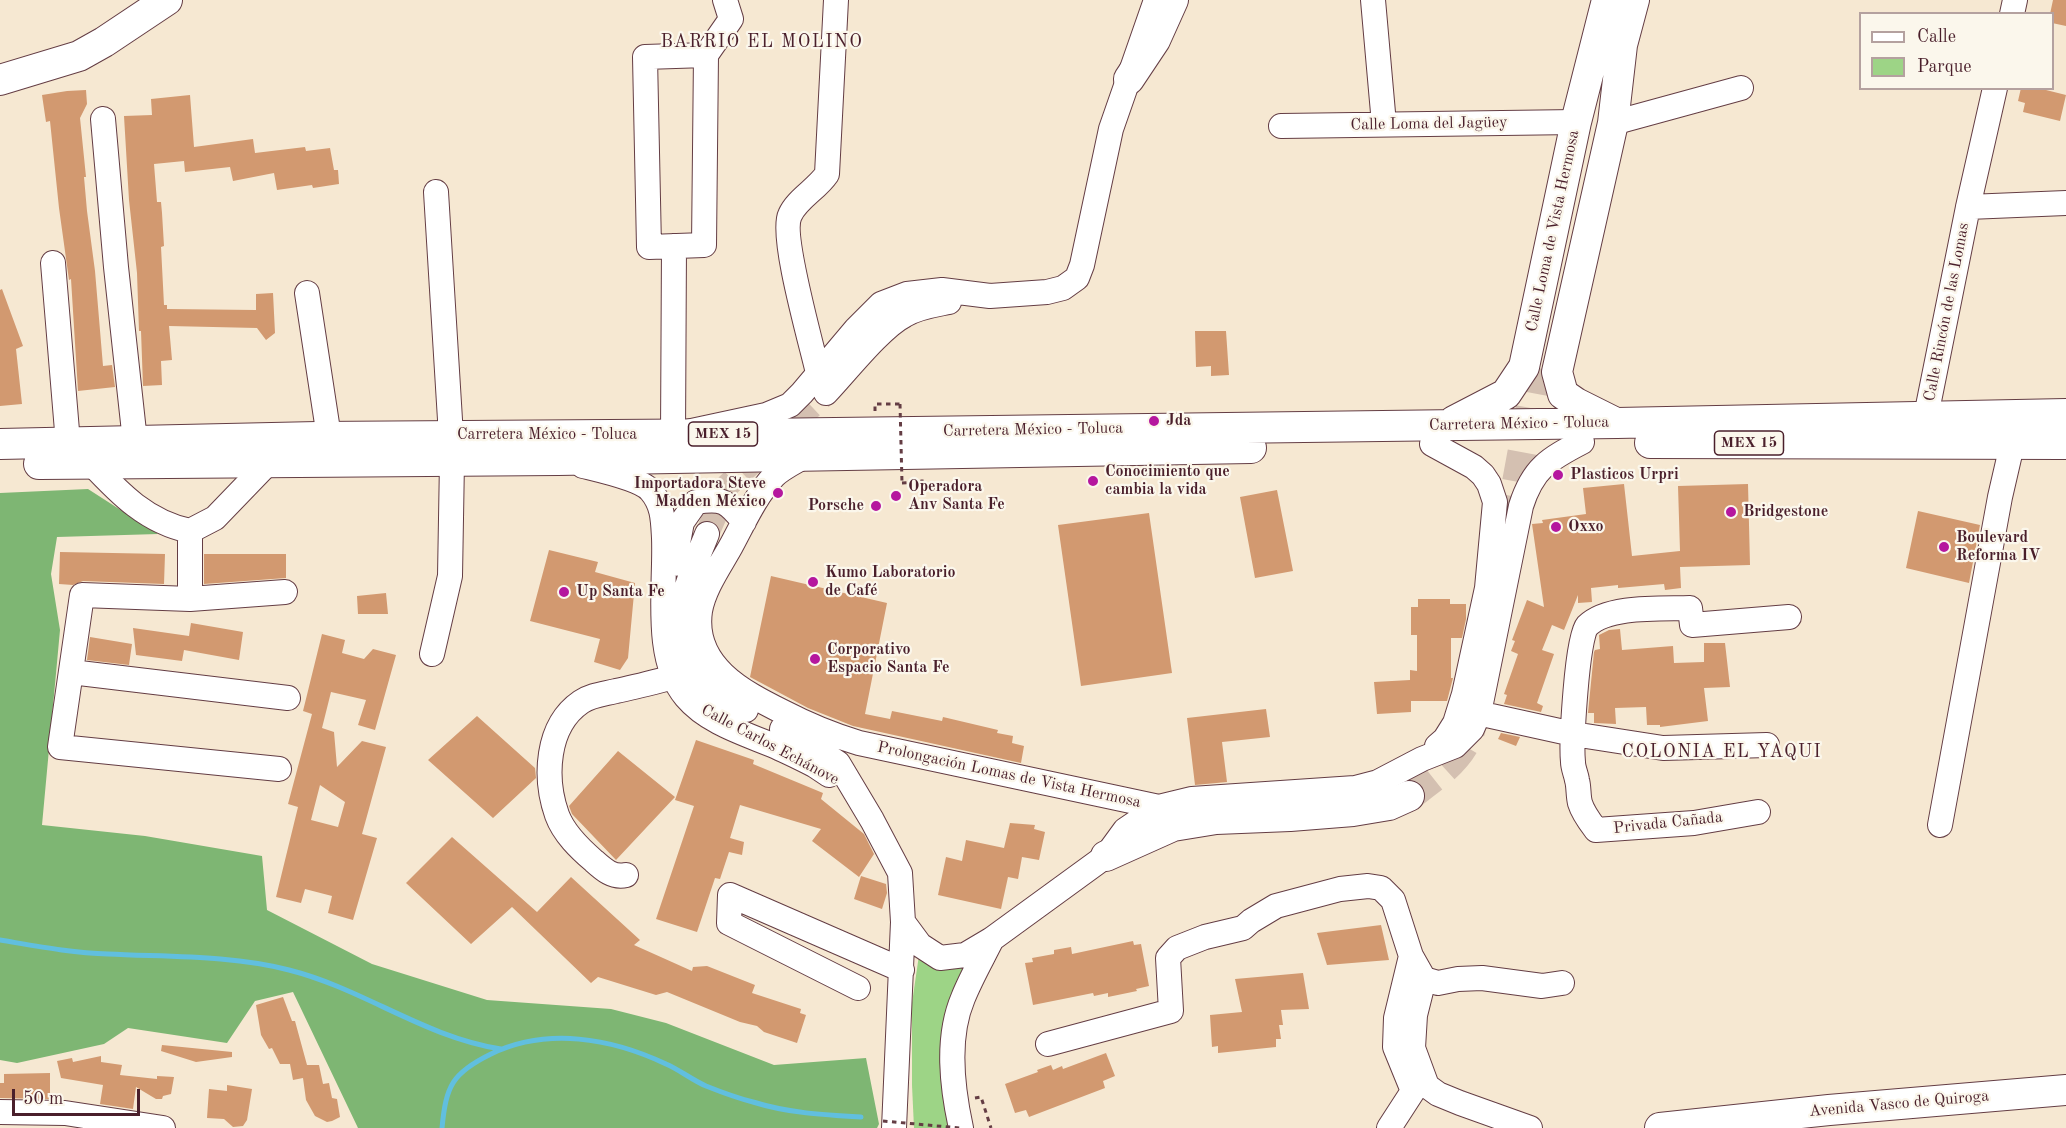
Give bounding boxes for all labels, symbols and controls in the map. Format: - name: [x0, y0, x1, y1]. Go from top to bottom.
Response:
- legend: [1859, 12, 2054, 90]
- text: Calle: [1917, 28, 1956, 46]
- district label: BARRIO EL MOLINO: [661, 31, 863, 53]
- text: Parque: [1917, 58, 1972, 76]
- street label: Calle Loma del Jagüey: [1350, 113, 1508, 135]
- street label: Calle Loma de Vista Hermosa: [1522, 128, 1584, 334]
- street label: Calle Rincón de las Lomas: [1920, 221, 1974, 403]
- place label: Jda: [1166, 411, 1191, 431]
- street label: Carretera México - Toluca: [1429, 413, 1609, 435]
- marker: Jda: [1147, 414, 1161, 428]
- street label: Carretera México - Toluca: [943, 419, 1123, 441]
- road number: MEX 15: [688, 422, 758, 446]
- street label: Carretera México - Toluca: [457, 425, 637, 445]
- road number: MEX 15: [1714, 431, 1784, 455]
- place label: Conocimiento que cambia la vida: [1105, 462, 1230, 500]
- place label: Plasticos Urpri: [1570, 465, 1679, 485]
- marker: Plasticos Urpri: [1551, 468, 1565, 482]
- place label: Importadora Steve Madden México: [634, 474, 766, 512]
- marker: Conocimiento que cambia la vida: [1086, 474, 1100, 488]
- place label: Operadora Anv Santa Fe: [908, 477, 1005, 515]
- marker: Importadora Steve Madden México: [771, 486, 785, 500]
- marker: Operadora Anv Santa Fe: [889, 489, 903, 503]
- place label: Porsche: [808, 496, 864, 516]
- marker: Porsche: [869, 499, 883, 513]
- place label: Bridgestone: [1743, 502, 1828, 522]
- marker: Bridgestone: [1724, 505, 1738, 519]
- place label: Oxxo: [1568, 517, 1604, 537]
- marker: Oxxo: [1549, 520, 1563, 534]
- place label: Boulevard Reforma IV: [1956, 528, 2041, 566]
- marker: Boulevard Reforma IV: [1937, 540, 1951, 554]
- place label: Kumo Laboratorio de Café: [825, 563, 956, 601]
- marker: Kumo Laboratorio de Café: [806, 575, 820, 589]
- place label: Up Santa Fe: [576, 582, 665, 602]
- marker: Up Santa Fe: [557, 585, 571, 599]
- place label: Corporativo Espacio Santa Fe: [827, 640, 949, 678]
- marker: Corporativo Espacio Santa Fe: [808, 652, 822, 666]
- street label: Calle Carlos Echánove: [698, 700, 842, 790]
- street label: Prolongación Lomas de Vista Hermosa: [875, 738, 1143, 812]
- district label: COLONIA EL YAQUI: [1622, 741, 1822, 763]
- street label: Privada Cañada: [1612, 808, 1724, 838]
- scale bar: [15, 1077, 142, 1115]
- street label: Avenida Vasco de Quiroga: [1808, 1087, 1990, 1121]
- text: 50 m: [23, 1090, 63, 1108]

